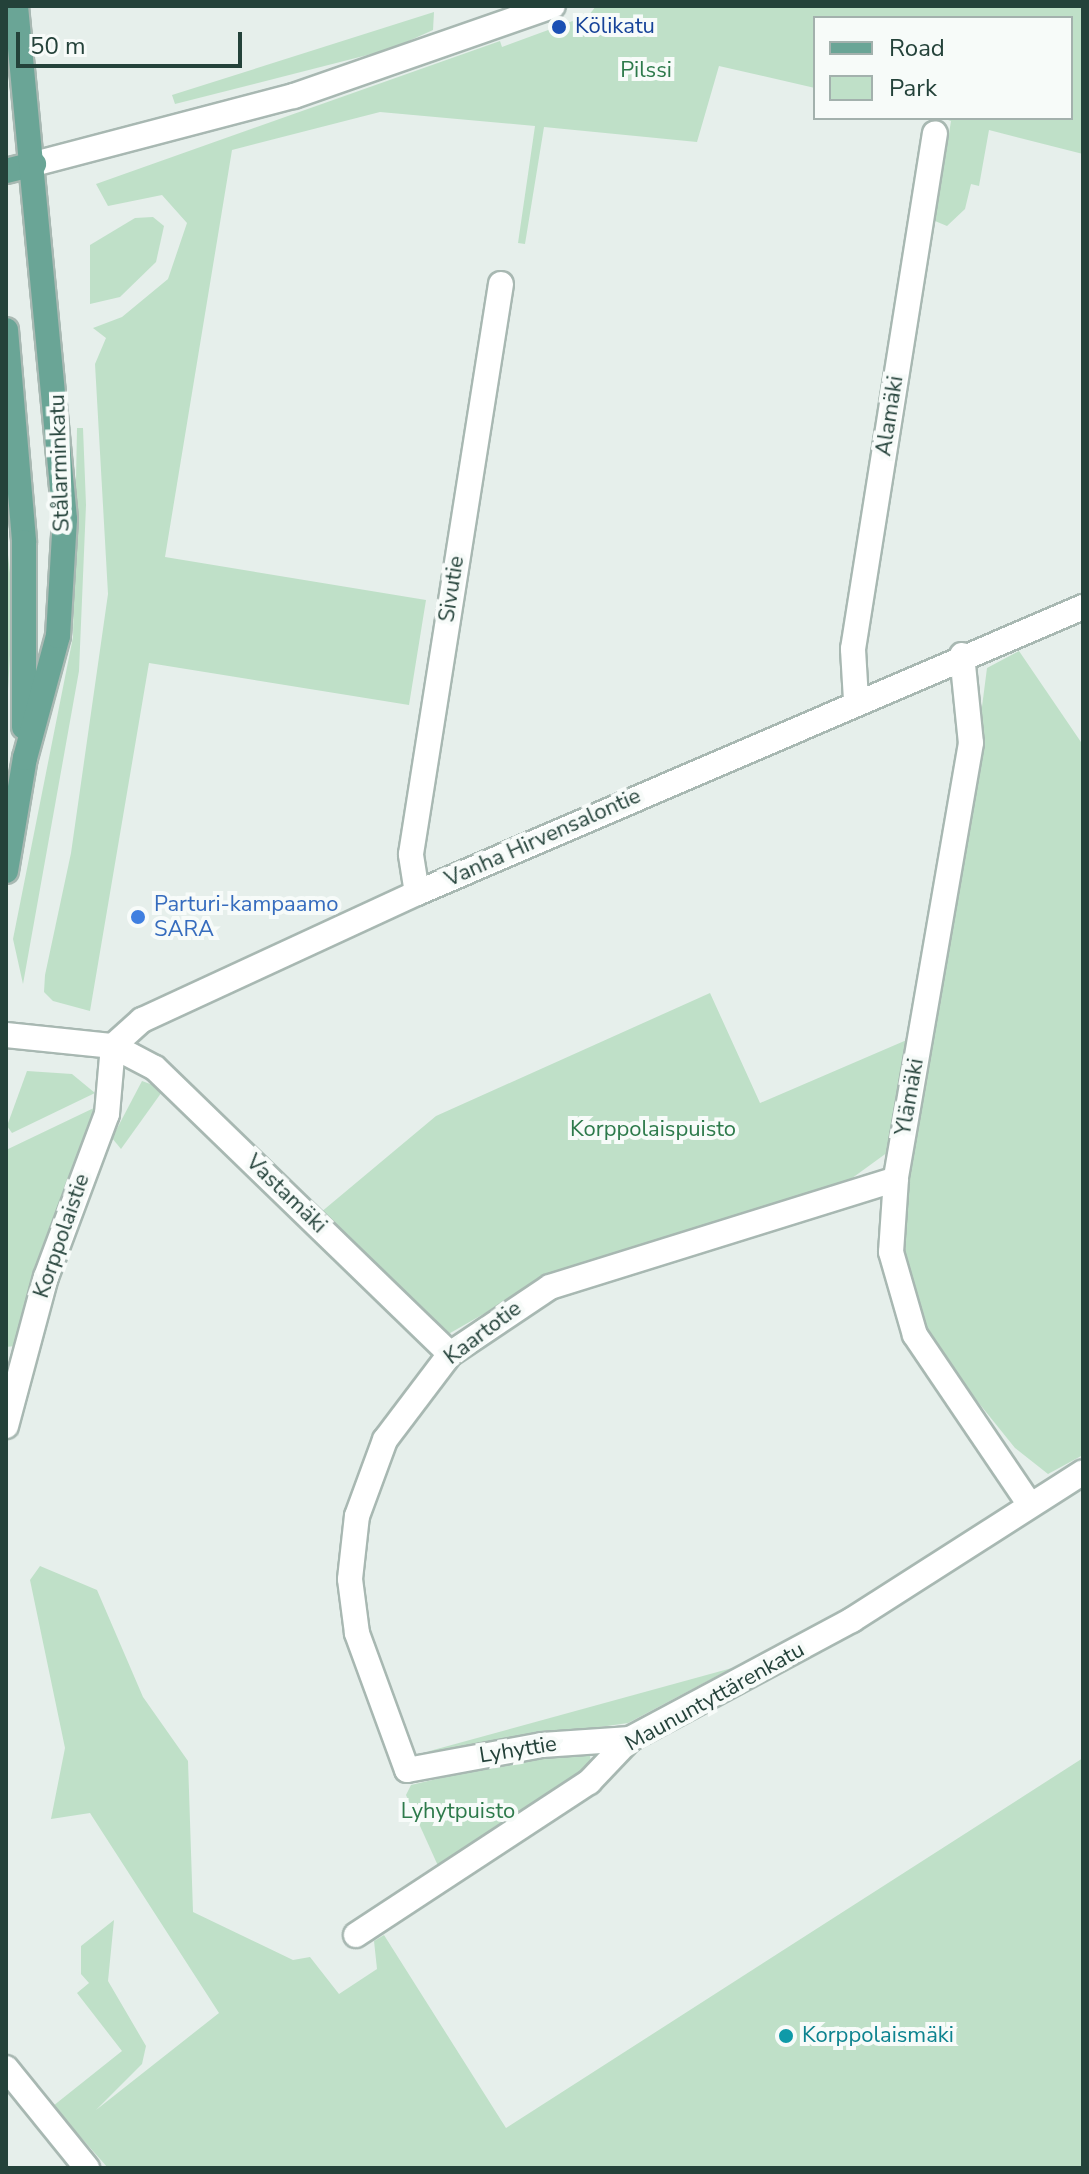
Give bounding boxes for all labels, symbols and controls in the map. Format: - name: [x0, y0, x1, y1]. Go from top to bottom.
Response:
- place label: Kölikatu: [575, 14, 655, 40]
- scale bar: [20, 16, 246, 66]
- legend: [813, 16, 1073, 120]
- marker: Kölikatu: [550, 18, 568, 36]
- text: 50 m: [30, 30, 86, 62]
- text: Road: [889, 32, 945, 64]
- park label: Pilssi: [620, 58, 672, 84]
- text: Park: [889, 72, 937, 104]
- street label: Alamäki: [871, 374, 909, 458]
- street label: Stålarminkatu: [44, 394, 76, 532]
- street label: Sivutie: [434, 554, 470, 624]
- street label: Vanha Hirvensalontie: [441, 783, 645, 893]
- place label: Parturi-kampaamo SARA: [154, 891, 338, 942]
- marker: Parturi-kampaamo SARA: [129, 908, 147, 926]
- street label: Ylämäki: [890, 1056, 930, 1138]
- park label: Korppolaispuisto: [570, 1117, 736, 1143]
- street label: Vastamäki: [240, 1149, 332, 1239]
- street label: Korppolaistie: [28, 1170, 96, 1302]
- street label: Kaartotie: [439, 1295, 527, 1371]
- street label: Maununtyttärenkatu: [621, 1637, 809, 1757]
- street label: Lyhyttie: [477, 1731, 559, 1769]
- park label: Lyhytpuisto: [401, 1799, 515, 1825]
- place label: Korppolaismäki: [802, 2023, 954, 2049]
- marker: Korppolaismäki: [777, 2027, 795, 2045]

